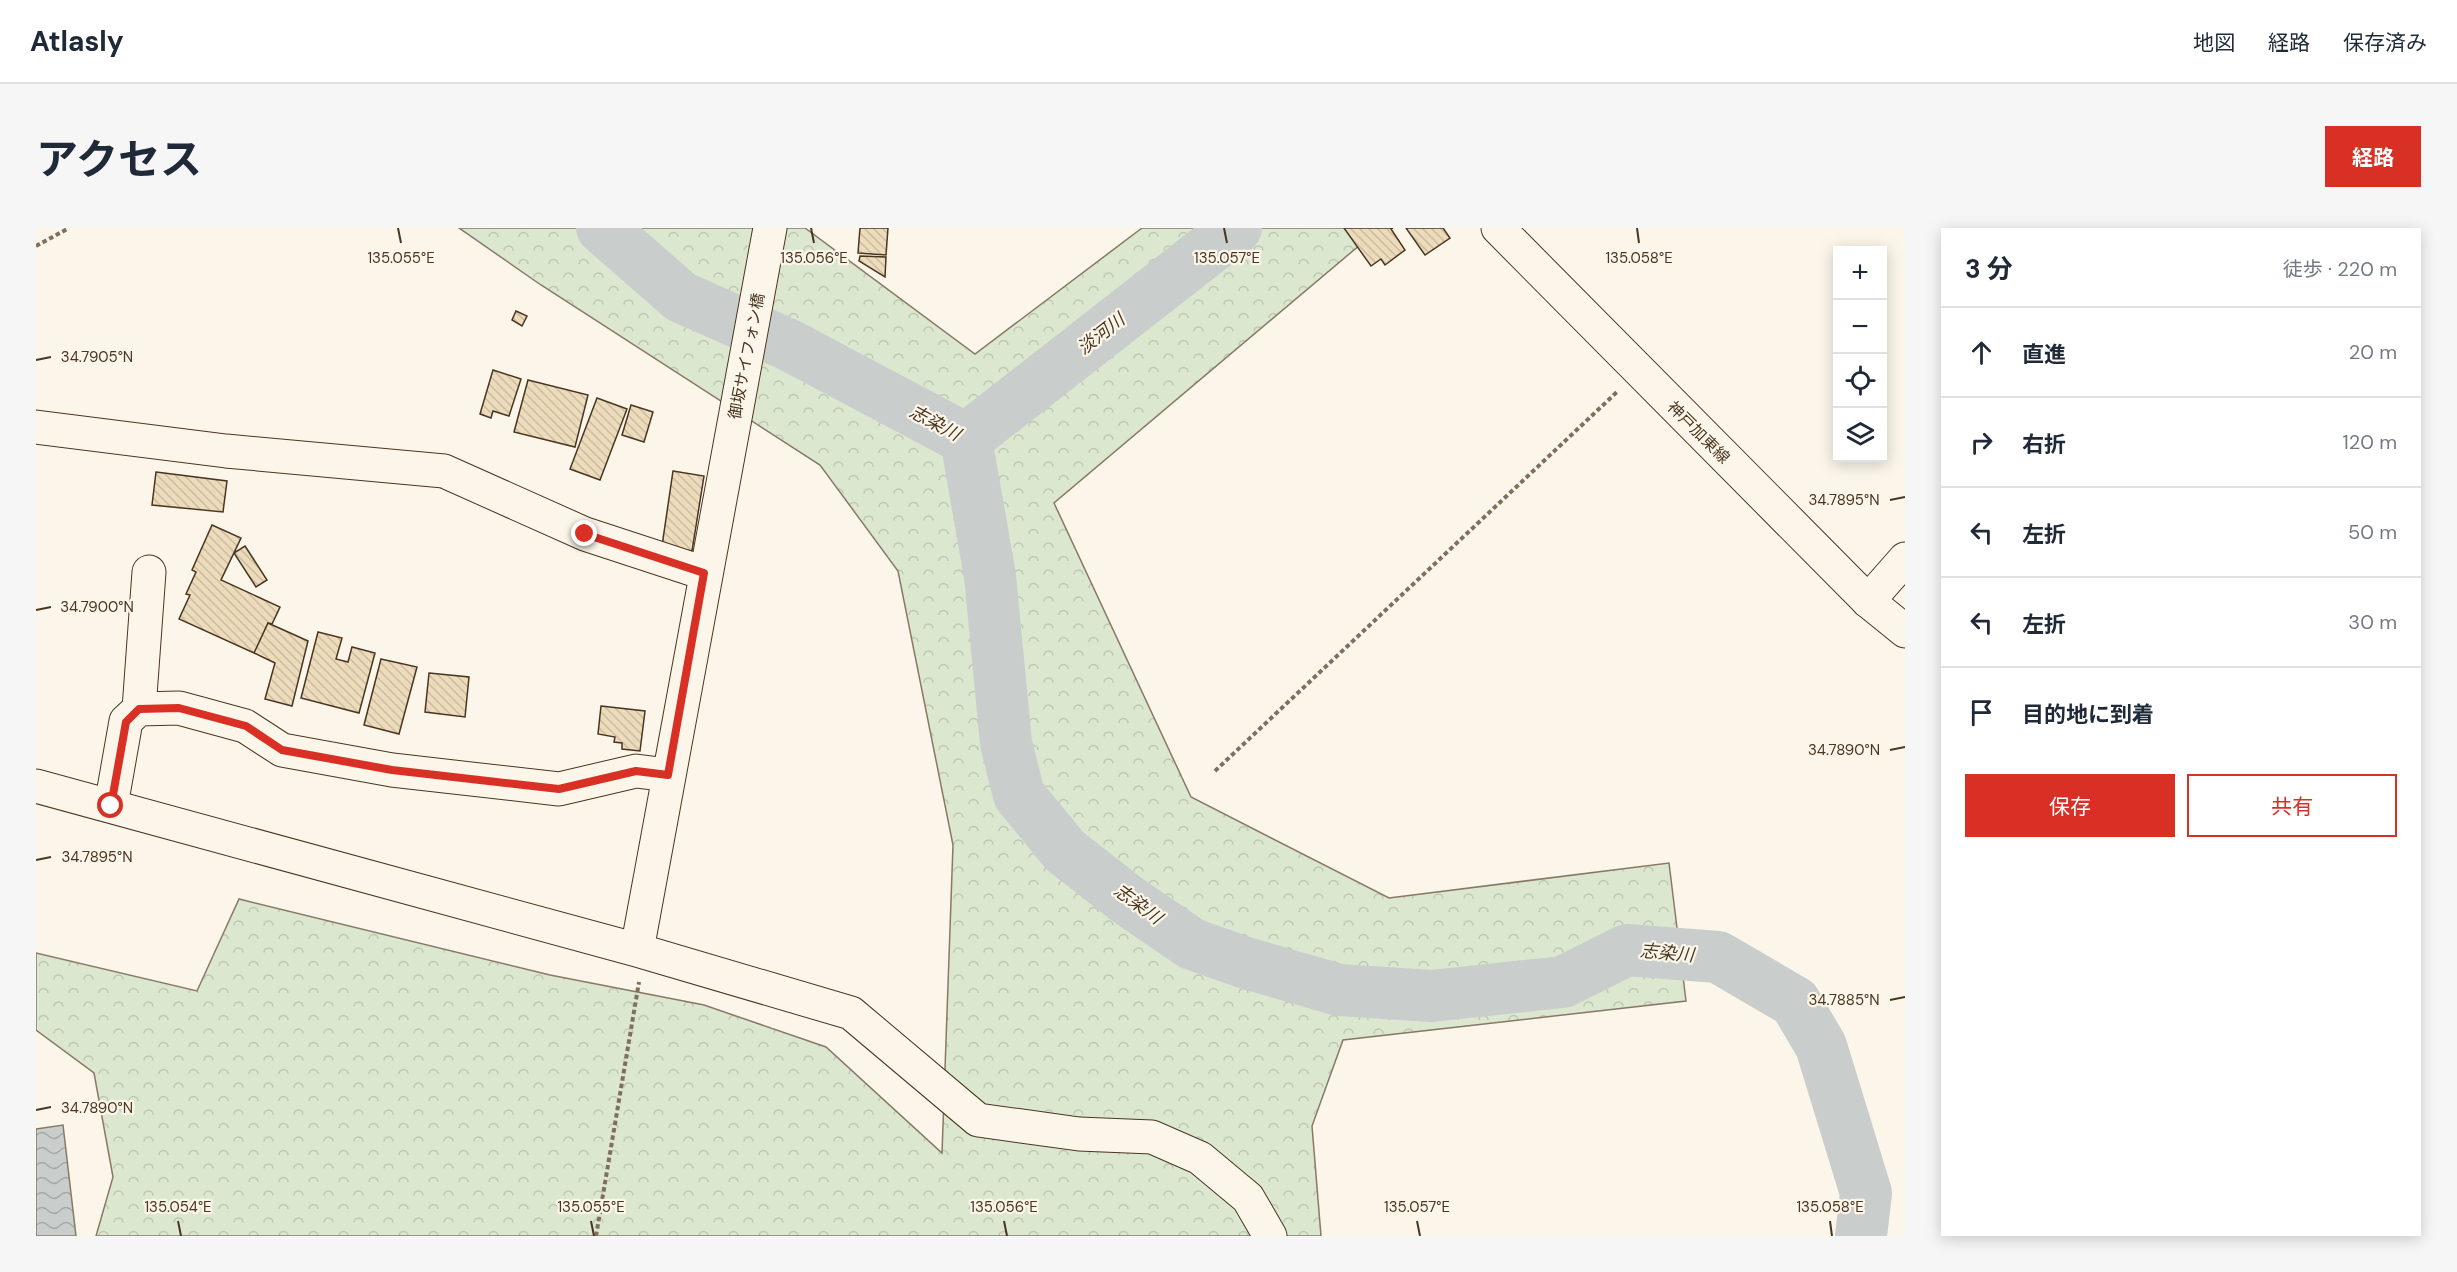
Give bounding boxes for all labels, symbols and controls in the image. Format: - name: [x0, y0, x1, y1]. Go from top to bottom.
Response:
- text: Atlasly: [30, 23, 124, 60]
- text: 地図: [2193, 29, 2235, 57]
- text: 経路: [2268, 29, 2310, 57]
- text: 保存済み: [2343, 29, 2427, 57]
- button: 経路: [2325, 126, 2421, 187]
- text: アクセス: [36, 132, 202, 187]
- map controls: [1833, 246, 1887, 462]
- button: +: [1833, 246, 1887, 300]
- text: 135.055°E: [367, 248, 435, 268]
- text: 135.056°E: [780, 248, 848, 268]
- text: 135.057°E: [1194, 248, 1260, 268]
- text: 135.058°E: [1605, 248, 1673, 268]
- text: 3 分: [1965, 252, 2013, 286]
- text: 徒歩 · 220 m: [2283, 256, 2397, 282]
- street label: 御坂サイフォン橋: [724, 291, 769, 421]
- button: −: [1833, 300, 1887, 354]
- water label: 淡河川: [1072, 307, 1131, 360]
- icon: ahead: [1965, 336, 1998, 369]
- text: 20 m: [2349, 339, 2397, 365]
- text: 直進: [2022, 340, 2066, 369]
- text: 34.7905°N: [61, 347, 133, 367]
- button: locate: [1833, 354, 1887, 408]
- street label: 神戸加東線: [1663, 397, 1734, 468]
- water label: 志染川: [906, 400, 966, 447]
- button: layers: [1833, 408, 1887, 462]
- icon: right: [1965, 426, 1998, 459]
- text: 120 m: [2343, 429, 2397, 455]
- text: 右折: [2022, 430, 2066, 459]
- text: 34.7895°N: [1808, 490, 1880, 510]
- icon: left: [1965, 516, 1998, 549]
- text: 50 m: [2348, 519, 2397, 545]
- route end: [571, 520, 597, 546]
- text: 左折: [2022, 520, 2066, 549]
- text: 34.7900°N: [60, 597, 134, 617]
- icon: left: [1965, 606, 1998, 639]
- text: 30 m: [2348, 609, 2397, 635]
- text: 左折: [2022, 610, 2066, 639]
- icon: arrive: [1965, 696, 1998, 729]
- text: 目的地に到着: [2022, 700, 2154, 729]
- text: 34.7890°N: [1808, 740, 1880, 760]
- button: 保存: [1965, 774, 2175, 837]
- button: 共有: [2187, 774, 2397, 837]
- route start: [97, 792, 123, 818]
- text: 34.7895°N: [61, 847, 133, 867]
- water label: 志染川: [1109, 878, 1169, 931]
- water label: 志染川: [1639, 939, 1697, 967]
- text: 34.7885°N: [1808, 990, 1880, 1010]
- text: 34.7890°N: [61, 1098, 133, 1118]
- text: 135.054°E: [144, 1197, 212, 1217]
- text: 135.055°E: [557, 1197, 625, 1217]
- text: 135.056°E: [970, 1197, 1038, 1217]
- text: 135.057°E: [1384, 1197, 1450, 1217]
- text: 135.058°E: [1796, 1197, 1864, 1217]

